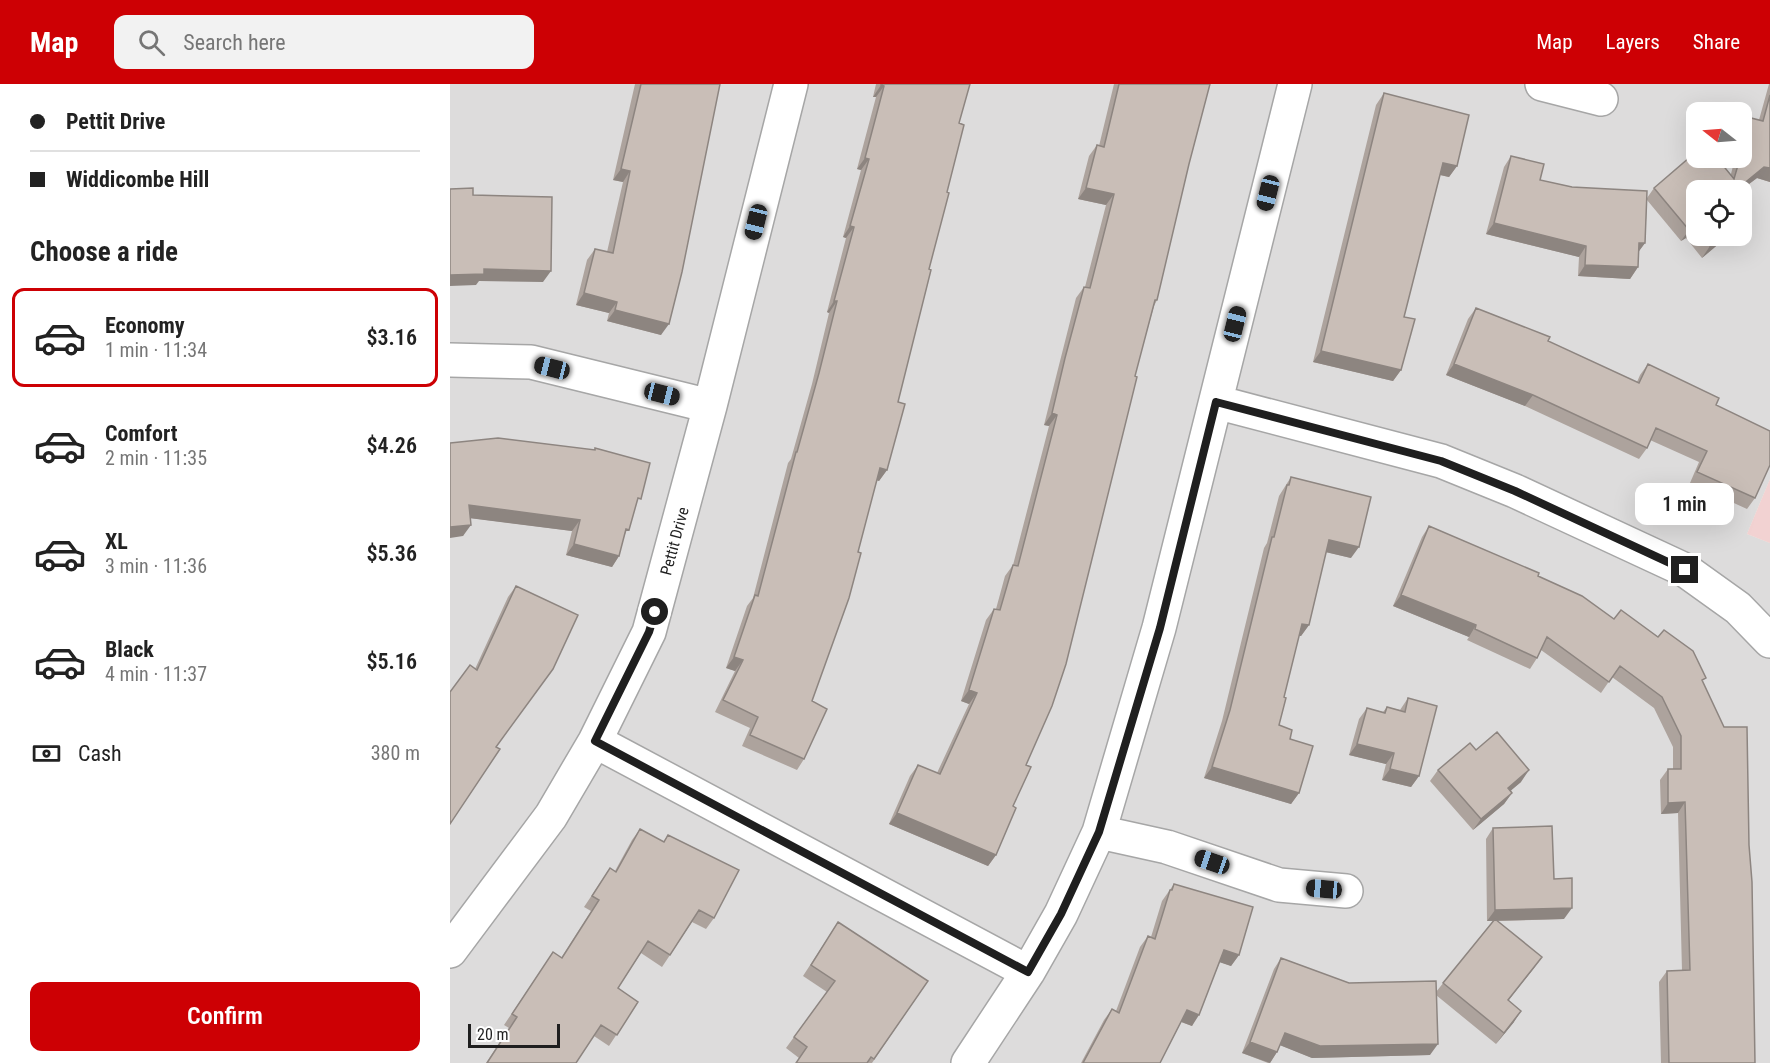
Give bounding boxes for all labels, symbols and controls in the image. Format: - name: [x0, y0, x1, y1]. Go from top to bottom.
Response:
- search box: [114, 15, 534, 69]
- text: Map: [30, 26, 78, 59]
- icon: search: [135, 26, 168, 59]
- text: Search here: [183, 30, 286, 55]
- text: Map: [1536, 30, 1573, 54]
- text: Layers: [1606, 30, 1660, 54]
- text: Share: [1693, 30, 1740, 54]
- north arrow: [1686, 102, 1752, 168]
- map controls: [1686, 102, 1752, 246]
- text: Pettit Drive: [66, 109, 165, 134]
- text: Widdicombe Hill: [66, 167, 209, 192]
- car: [1255, 173, 1281, 213]
- button: locate: [1686, 180, 1752, 246]
- car: [743, 202, 769, 242]
- text: Choose a ride: [30, 236, 178, 268]
- car: [1222, 304, 1248, 344]
- icon: car: [33, 311, 87, 365]
- text: Economy: [105, 313, 185, 338]
- text: $3.16: [366, 325, 417, 350]
- text: 1 min · 11:34: [105, 338, 207, 362]
- car: [532, 355, 572, 381]
- car: [642, 381, 682, 407]
- icon: car: [33, 419, 87, 473]
- text: Comfort: [105, 421, 178, 446]
- text: $4.26: [366, 433, 417, 458]
- text: 2 min · 11:35: [105, 446, 207, 470]
- callout: 1 min: [1636, 483, 1734, 525]
- text: 1 min: [1662, 492, 1707, 516]
- street label: Pettit Drive: [656, 505, 693, 577]
- icon: car: [33, 527, 87, 581]
- text: XL: [105, 529, 128, 554]
- text: $5.36: [366, 541, 417, 566]
- text: 3 min · 11:36: [105, 554, 207, 578]
- route end: [1671, 556, 1698, 583]
- route start: [641, 598, 668, 625]
- icon: car: [33, 635, 87, 689]
- text: Black: [105, 637, 154, 662]
- text: $5.16: [366, 649, 417, 674]
- text: 4 min · 11:37: [105, 662, 207, 686]
- icon: cash: [30, 737, 63, 770]
- text: Cash: [78, 741, 122, 766]
- text: 380 m: [371, 741, 420, 765]
- car: [1192, 848, 1232, 876]
- car: [1305, 878, 1343, 900]
- button: Confirm: [30, 982, 420, 1051]
- scale bar: [468, 1021, 560, 1048]
- text: 20 m: [477, 1025, 509, 1044]

